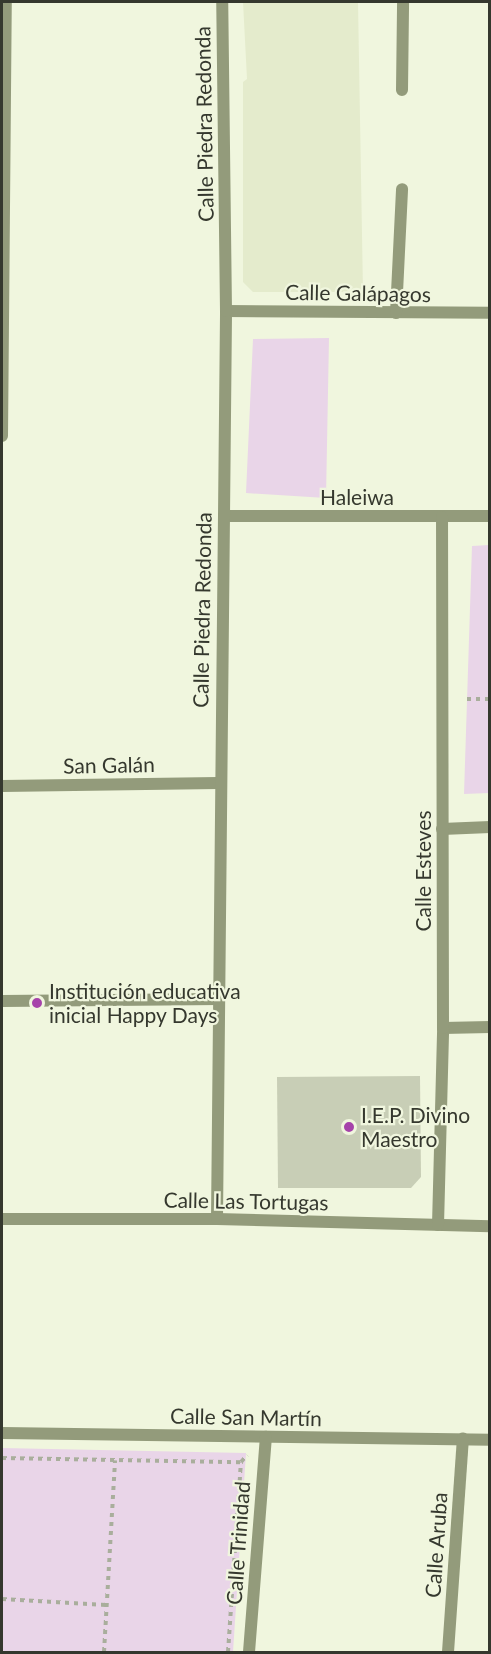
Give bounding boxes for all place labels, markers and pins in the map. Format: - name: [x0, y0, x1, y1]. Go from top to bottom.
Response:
- place label: Institución educativa inicial Happy Days: [49, 978, 241, 1028]
- marker: Institución educativa inicial Happy Days: [30, 996, 44, 1010]
- place label: I.E.P. Divino Maestro: [361, 1102, 470, 1152]
- marker: I.E.P. Divino Maestro: [342, 1120, 356, 1134]

